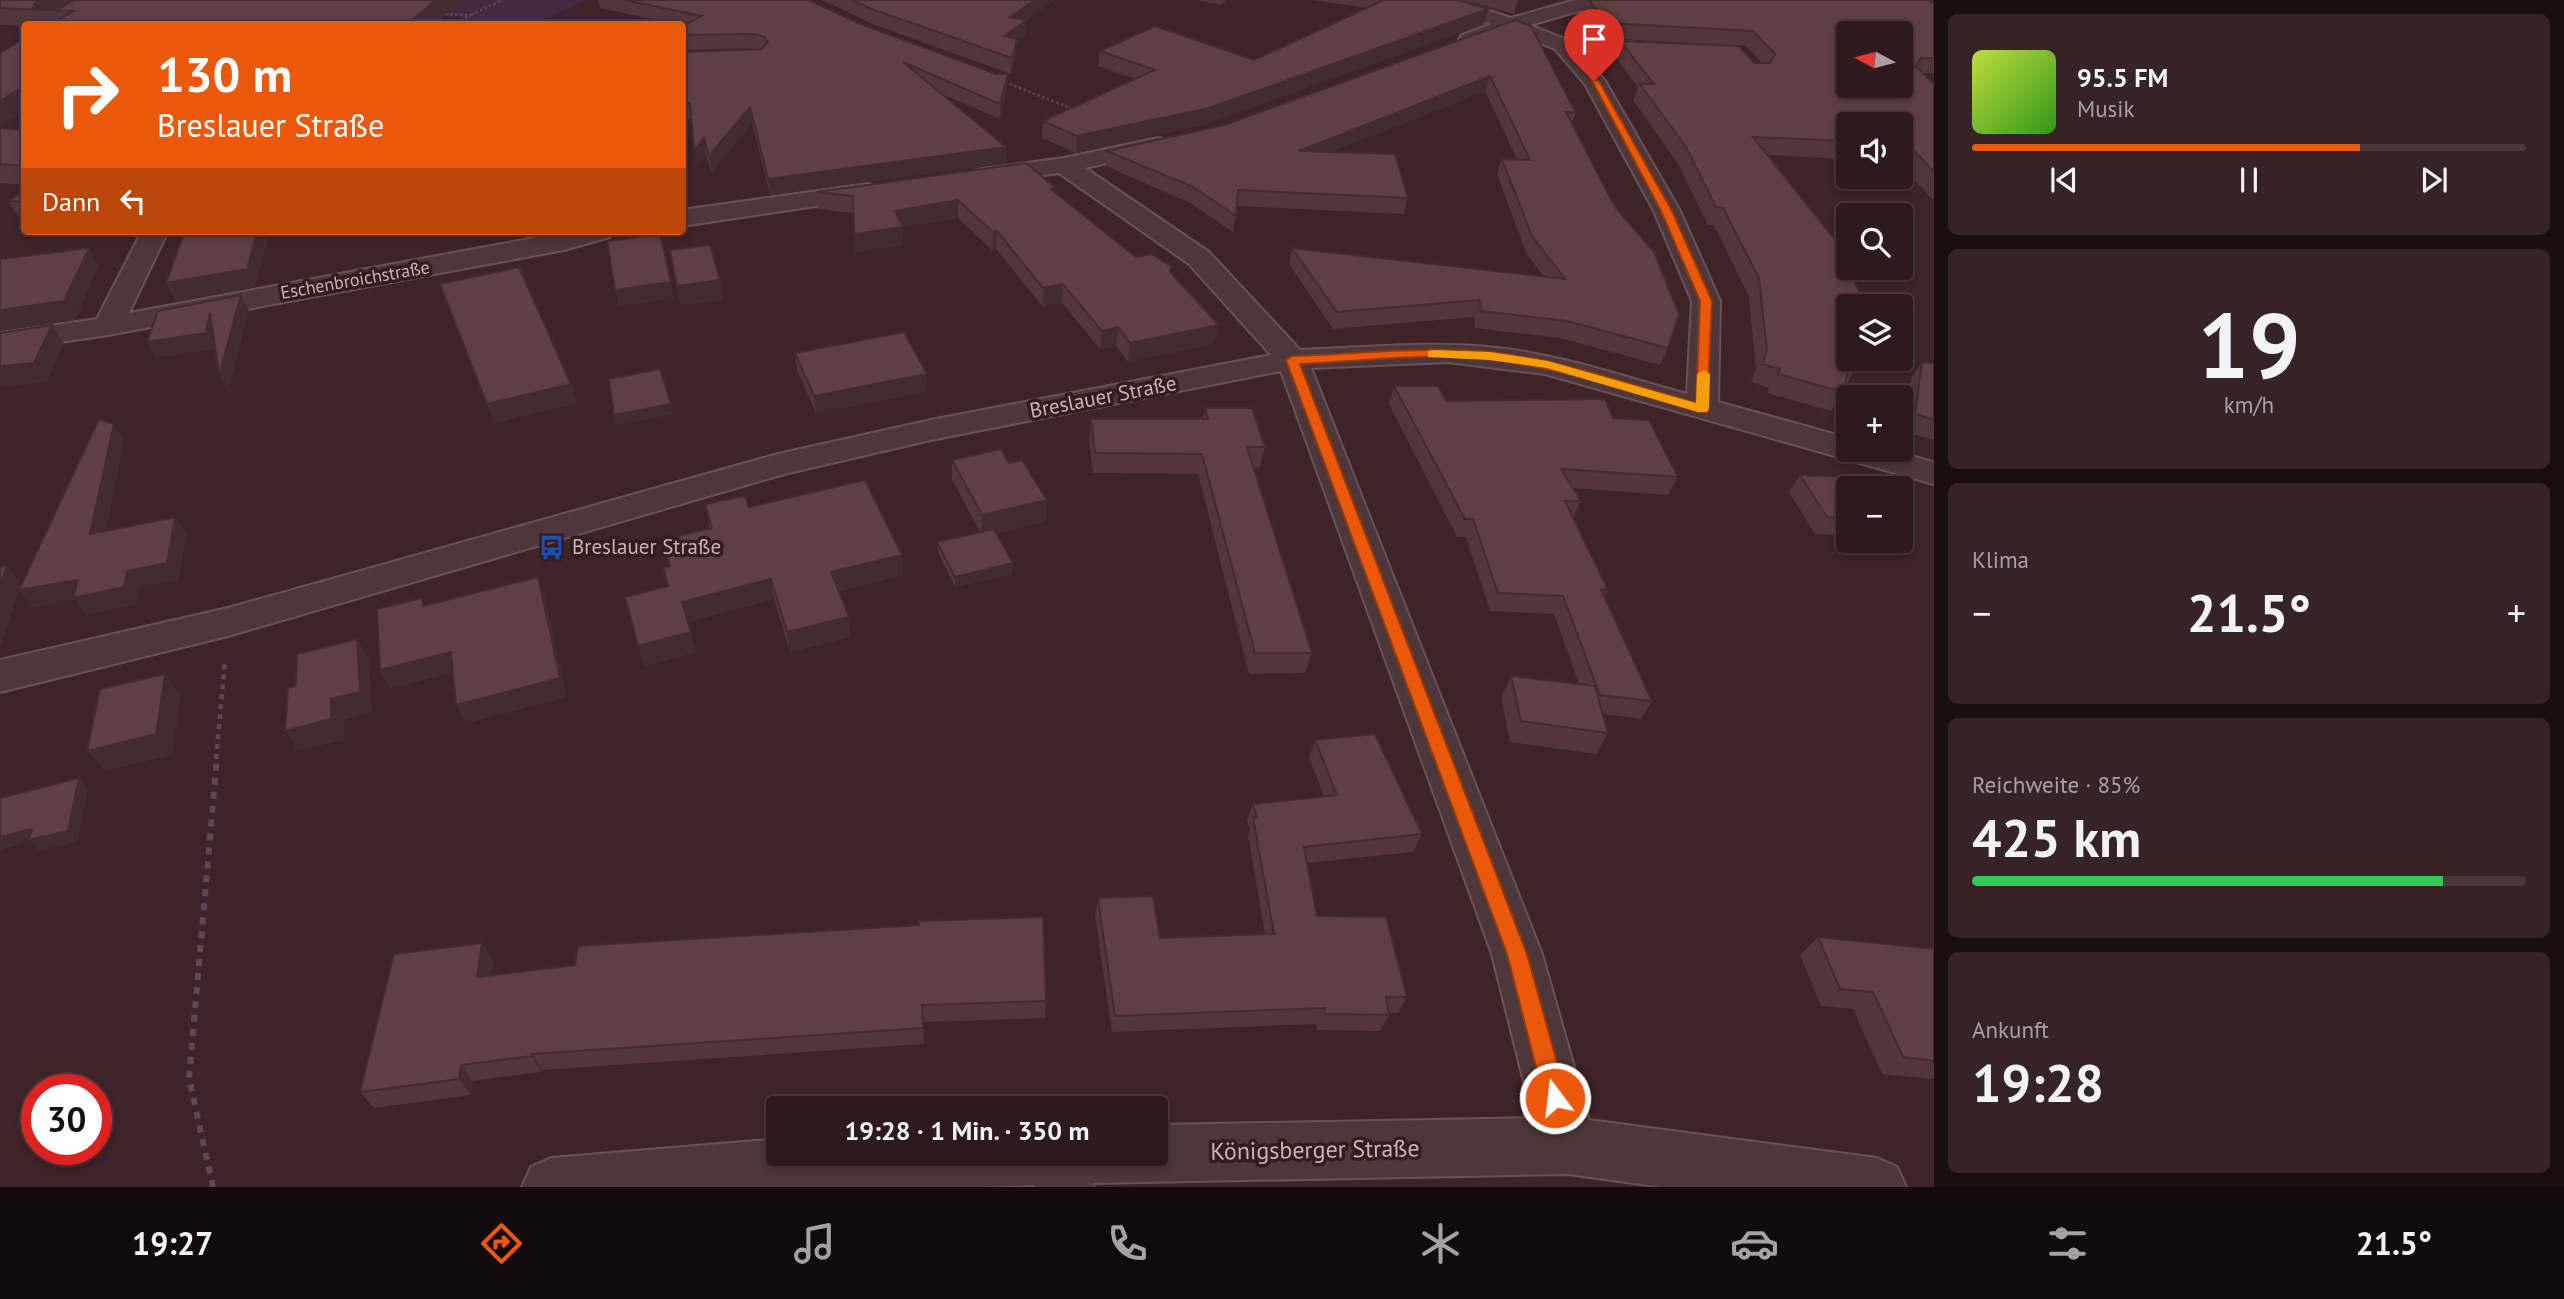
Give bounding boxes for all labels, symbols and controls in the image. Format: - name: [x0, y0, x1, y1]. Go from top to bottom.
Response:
- pin: [1564, 9, 1624, 81]
- icon: arrive: [1575, 20, 1613, 58]
- north arrow: [1836, 21, 1913, 98]
- map controls: [1836, 21, 1913, 553]
- text: 130 m: [157, 42, 292, 106]
- icon: right: [42, 49, 133, 140]
- text: 95.5 FM: [2077, 61, 2168, 94]
- text: Musik: [2077, 94, 2134, 123]
- text: Breslauer Straße: [157, 104, 384, 146]
- button: sound: [1836, 112, 1913, 189]
- icon: previous: [2045, 161, 2083, 199]
- icon: pause: [2230, 161, 2268, 199]
- icon: next: [2415, 161, 2453, 199]
- icon: left: [114, 182, 152, 220]
- text: Dann: [42, 185, 100, 218]
- button: search: [1836, 203, 1913, 280]
- street label: Eschenbroichstraße: [279, 255, 431, 304]
- text: 19: [2197, 285, 2301, 403]
- button: layers: [1836, 294, 1913, 371]
- street label: Breslauer Straße: [1027, 369, 1179, 424]
- button: +: [1836, 385, 1913, 462]
- text: km/h: [2224, 390, 2274, 419]
- button: −: [1836, 476, 1913, 553]
- bus stop icon: Breslauer Straße: [538, 533, 566, 561]
- place label: Breslauer Straße: [572, 533, 721, 560]
- text: Klima: [1972, 545, 2029, 574]
- text: 21.5°: [2187, 579, 2311, 646]
- text: −: [1972, 588, 1991, 637]
- text: +: [2507, 588, 2526, 637]
- text: Reichweite · 85%: [1972, 770, 2140, 799]
- text: 425 km: [1972, 804, 2141, 871]
- text: Ankunft: [1972, 1015, 2049, 1044]
- text: 19:28: [1972, 1049, 2104, 1116]
- position arrow: [1518, 1061, 1592, 1135]
- speed limit sign: 30: [21, 1074, 112, 1165]
- text: 19:28 · 1 Min. · 350 m: [844, 1114, 1090, 1147]
- street label: Königsberger Straße: [1210, 1132, 1420, 1167]
- icon: directions: [477, 1219, 526, 1268]
- icon: music: [790, 1219, 839, 1268]
- icon: phone: [1103, 1219, 1152, 1268]
- icon: climate: [1416, 1219, 1465, 1268]
- icon: car: [1730, 1219, 1779, 1268]
- icon: filters: [2043, 1219, 2092, 1268]
- text: 19:27: [132, 1222, 213, 1264]
- text: 21.5°: [2356, 1222, 2432, 1264]

